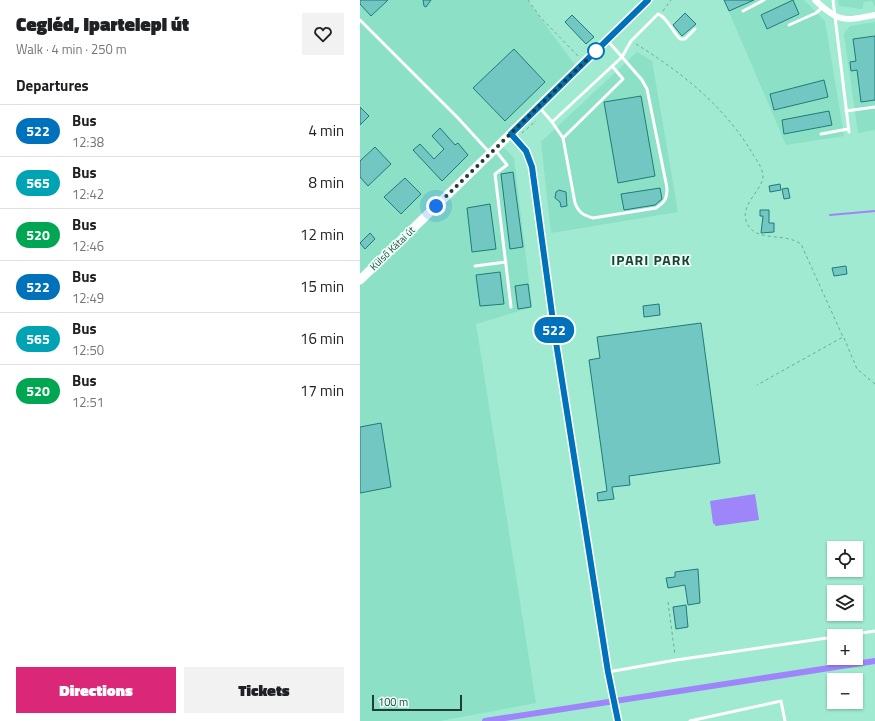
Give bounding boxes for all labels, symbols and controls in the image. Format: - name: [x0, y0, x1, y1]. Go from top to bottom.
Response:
- text: Cegléd, Ipartelepi út: [16, 9, 189, 38]
- button: heart: [302, 13, 344, 55]
- text: Walk · 4 min · 250 m: [16, 39, 127, 59]
- unlabelled marker: [587, 42, 605, 60]
- text: Departures: [16, 74, 89, 97]
- text: Bus: [72, 109, 97, 132]
- text: 4 min: [308, 119, 344, 142]
- text: 522: [26, 120, 50, 141]
- text: 12:38: [72, 132, 104, 152]
- text: Bus: [72, 161, 97, 184]
- text: 8 min: [308, 171, 344, 194]
- text: 565: [26, 172, 50, 193]
- text: 12:42: [72, 184, 104, 204]
- your location: [426, 196, 446, 216]
- text: Bus: [72, 213, 97, 236]
- text: 12 min: [300, 223, 344, 246]
- street label: Külső Kátai út: [366, 223, 419, 274]
- text: 520: [26, 224, 50, 245]
- text: 12:46: [72, 236, 104, 256]
- district label: IPARI PARK: [611, 249, 691, 270]
- text: Bus: [72, 265, 97, 288]
- text: 15 min: [300, 275, 344, 298]
- text: 522: [26, 276, 50, 297]
- text: 12:49: [72, 288, 104, 308]
- text: Bus: [72, 317, 97, 340]
- line badge: 522: [531, 317, 577, 343]
- text: 522: [542, 319, 566, 340]
- text: 16 min: [300, 327, 344, 350]
- text: 565: [26, 328, 50, 349]
- text: 12:50: [72, 340, 104, 360]
- text: Bus: [72, 369, 97, 392]
- text: 17 min: [300, 379, 344, 402]
- text: 520: [26, 380, 50, 401]
- text: 12:51: [72, 392, 104, 412]
- map controls: [827, 541, 863, 709]
- button: locate: [827, 541, 863, 577]
- button: layers: [827, 585, 863, 621]
- button: +: [827, 629, 863, 665]
- button: Directions: [16, 667, 176, 713]
- button: Tickets: [184, 667, 344, 713]
- button: −: [827, 673, 863, 709]
- scale bar: [372, 693, 462, 712]
- text: 100 m: [378, 694, 408, 710]

